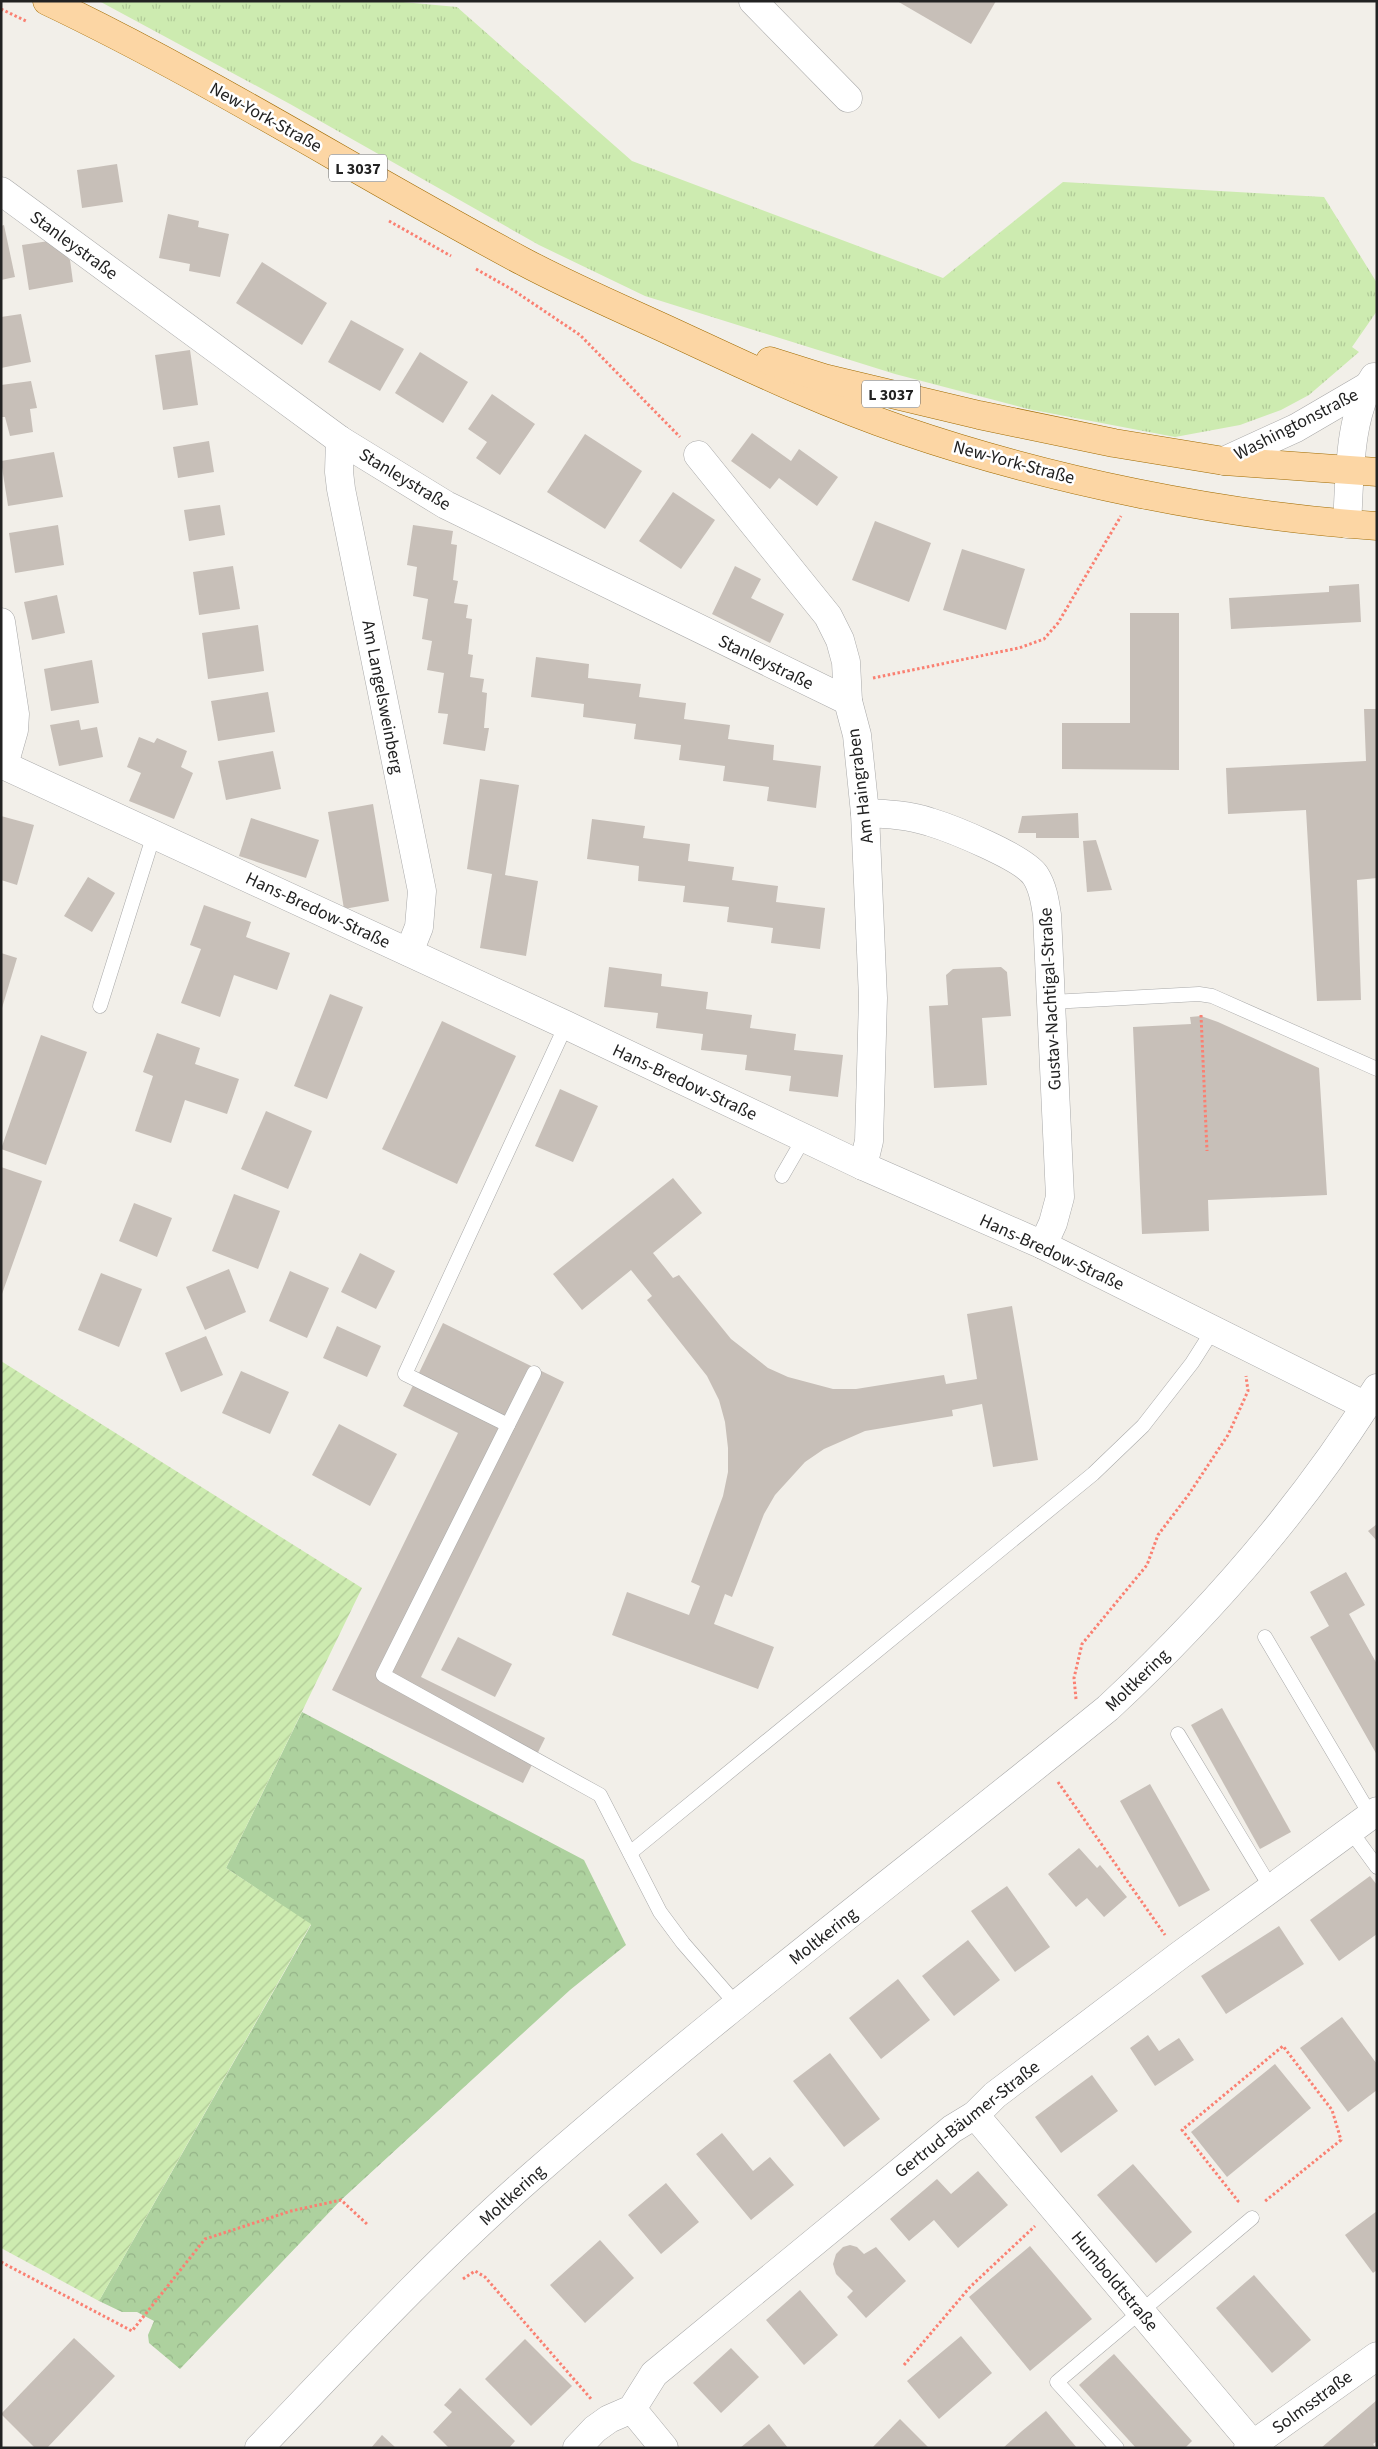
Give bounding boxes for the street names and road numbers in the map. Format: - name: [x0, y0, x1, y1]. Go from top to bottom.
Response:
- street label: New-York-Straße: [205, 76, 326, 159]
- road number: L 3037: [329, 154, 387, 182]
- street label: Stanleystraße: [25, 205, 123, 286]
- road number: L 3037: [862, 380, 920, 408]
- street label: Washingtonstraße: [1230, 382, 1363, 467]
- street label: New-York-Straße: [950, 434, 1077, 491]
- street label: Stanleystraße: [354, 442, 456, 517]
- street label: Am Langelsweinberg: [355, 618, 410, 776]
- street label: Stanleystraße: [714, 629, 818, 696]
- street label: Am Haingraben: [841, 727, 880, 845]
- street label: Hans-Bredow-Straße: [241, 866, 394, 955]
- street label: Gustav-Nachtigal-Straße: [1033, 907, 1068, 1091]
- street label: Hans-Bredow-Straße: [608, 1038, 761, 1127]
- street label: Hans-Bredow-Straße: [975, 1208, 1128, 1297]
- street label: Moltkering: [1100, 1643, 1175, 1717]
- street label: Moltkering: [784, 1902, 863, 1971]
- street label: Gertrud-Bäumer-Straße: [890, 2055, 1045, 2184]
- street label: Moltkering: [474, 2159, 551, 2232]
- street label: Humboldtstraße: [1065, 2226, 1164, 2337]
- street label: Solmsstraße: [1267, 2365, 1358, 2440]

